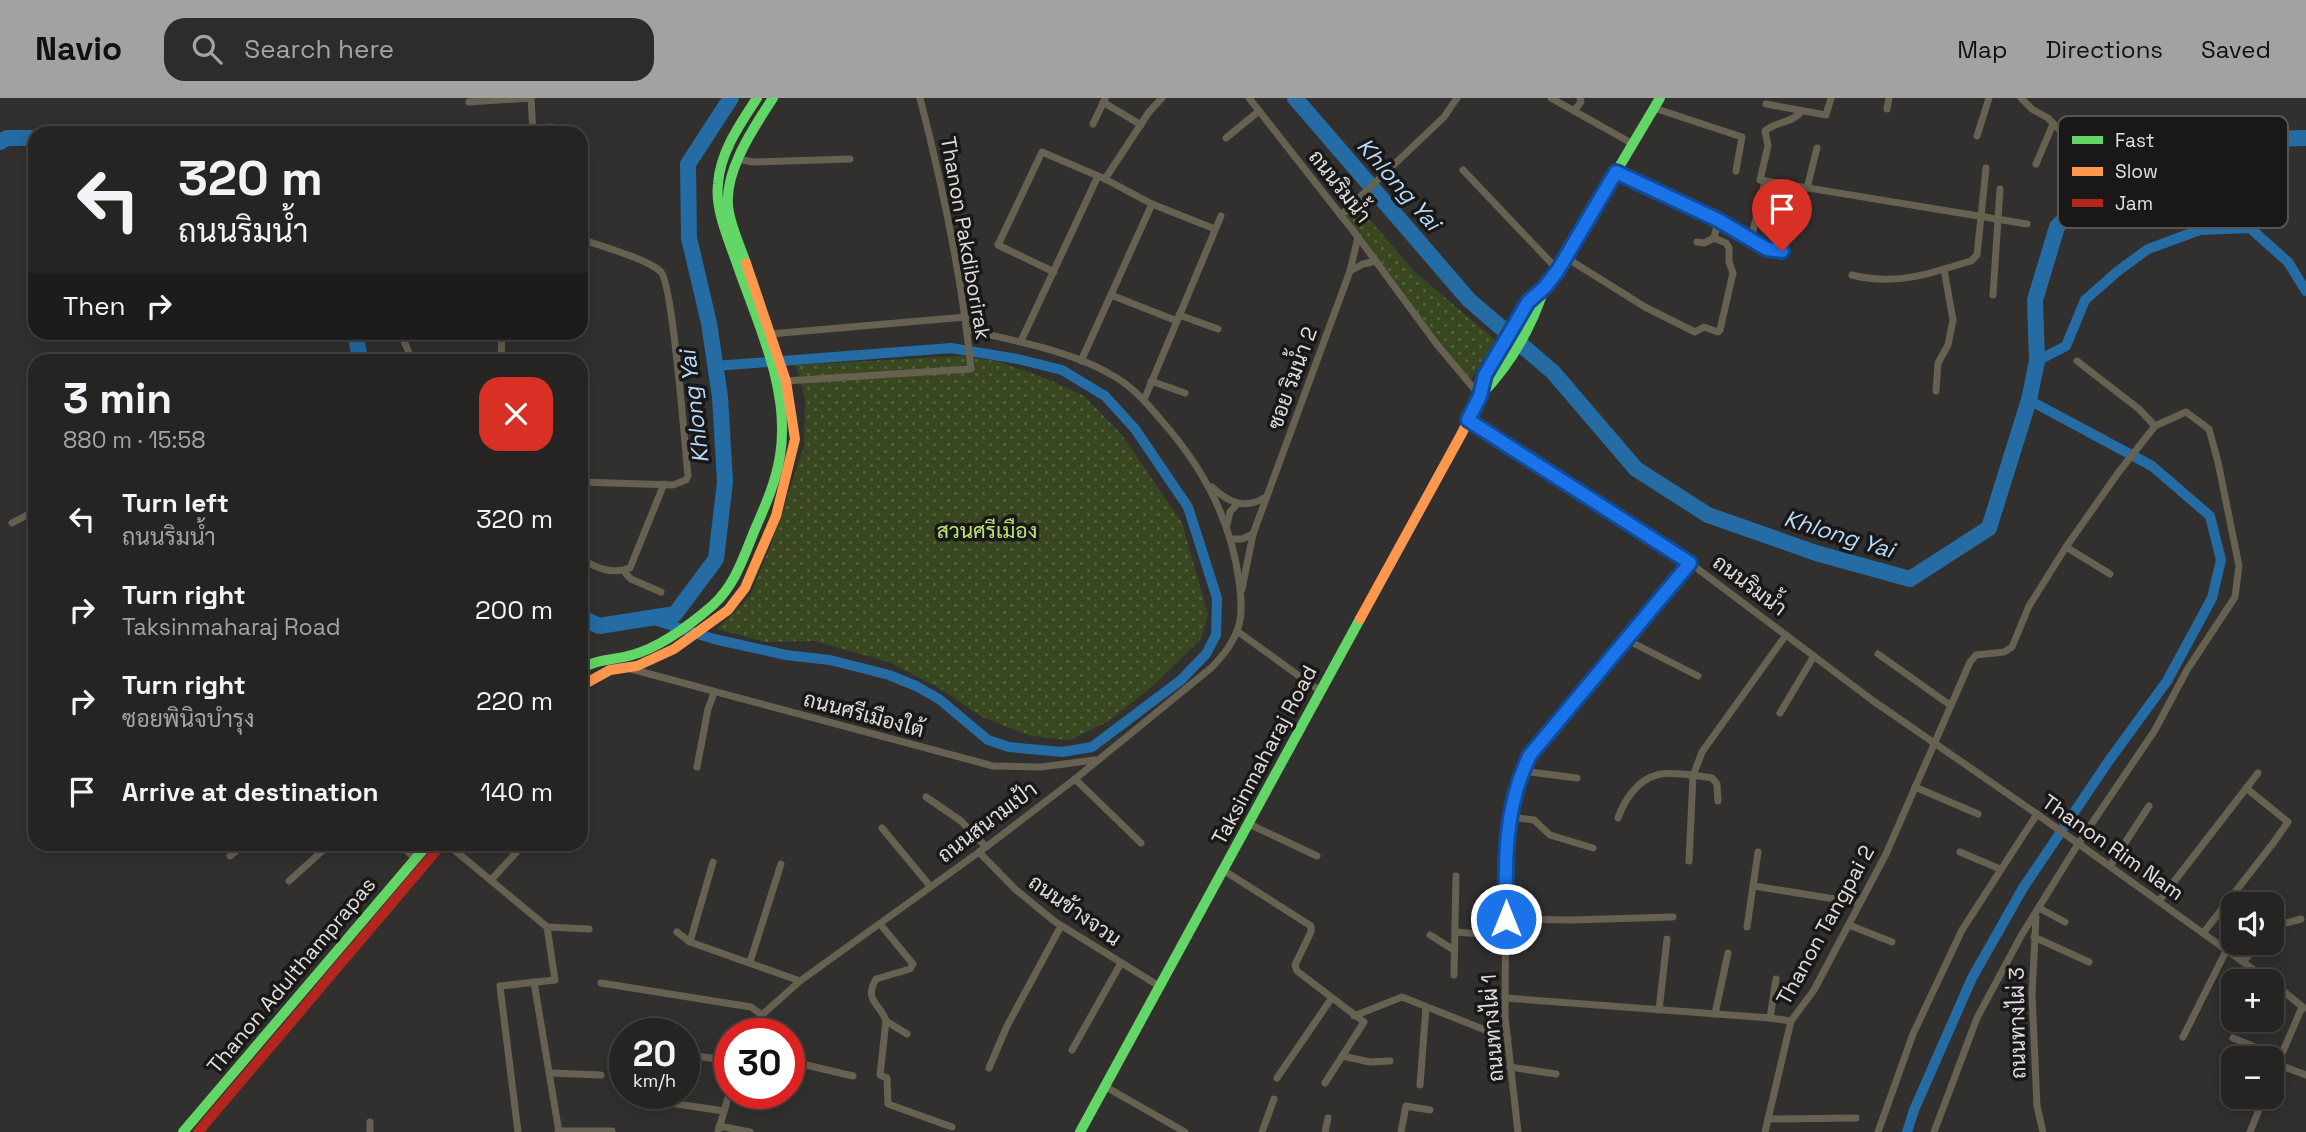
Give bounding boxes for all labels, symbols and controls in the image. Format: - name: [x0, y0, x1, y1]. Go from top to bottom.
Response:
- search box: [164, 18, 654, 81]
- text: Navio: [35, 28, 122, 70]
- icon: search: [188, 30, 226, 68]
- text: Search here: [244, 32, 394, 66]
- text: Map: [1957, 34, 2007, 65]
- text: Directions: [2045, 34, 2163, 65]
- text: Saved: [2201, 34, 2271, 65]
- legend: [2058, 116, 2288, 228]
- text: Fast: [2115, 128, 2155, 153]
- water label: Khlong Yai: [1350, 131, 1449, 238]
- street label: Thanon Pakdiborirak: [935, 134, 997, 342]
- street label: ถนนริมน้ำ: [1303, 142, 1380, 228]
- text: 320 m: [178, 147, 323, 209]
- icon: left: [63, 154, 154, 245]
- text: Slow: [2115, 159, 2158, 184]
- pin: [1752, 179, 1812, 251]
- icon: arrive: [1763, 190, 1801, 228]
- text: Jam: [2115, 191, 2153, 216]
- text: ถนนริมน้ำ: [178, 211, 308, 251]
- icon: right: [140, 287, 178, 325]
- text: Then: [63, 289, 126, 323]
- street label: ซอย ริมน้ำ 2: [1257, 322, 1323, 433]
- water label: Khlong Yai: [672, 347, 716, 465]
- text: 3 min: [63, 372, 172, 425]
- button: close: [479, 377, 553, 451]
- text: 880 m · 15:58: [63, 425, 206, 455]
- text: Turn left: [122, 486, 229, 520]
- icon: left: [63, 500, 101, 538]
- text: 320 m: [476, 502, 553, 536]
- water label: Khlong Yai: [1780, 503, 1900, 566]
- park label: สวนศรีเมือง: [937, 517, 1037, 544]
- text: ถนนริมน้ำ: [122, 522, 216, 552]
- street label: ถนนริมน้ำ: [1708, 545, 1795, 622]
- text: Turn right: [122, 578, 246, 612]
- icon: right: [63, 591, 101, 629]
- text: 200 m: [475, 593, 553, 627]
- text: Taksinmaharaj Road: [122, 612, 341, 642]
- street label: Taksinmaharaj Road: [1205, 661, 1323, 849]
- text: Turn right: [122, 668, 246, 702]
- icon: right: [63, 682, 101, 720]
- text: 220 m: [476, 684, 553, 718]
- street label: ถนนศรีเมืองใต้: [801, 685, 928, 743]
- text: ซอยพินิจบำรุง: [122, 704, 254, 734]
- icon: arrive: [63, 773, 101, 811]
- text: Arrive at destination: [122, 775, 379, 809]
- text: 140 m: [480, 775, 553, 809]
- street label: ถนนสนามเป้า: [932, 776, 1042, 868]
- street label: Thanon Rim Nam: [2037, 788, 2189, 906]
- street label: Thanon Tangpai 2: [1770, 840, 1880, 1010]
- street label: ถนนข้างจวน: [1023, 868, 1127, 952]
- street label: Thanon Adulthamprapas: [201, 871, 381, 1079]
- position arrow: [1469, 882, 1543, 956]
- map controls: [2221, 892, 2284, 1109]
- button: sound: [2221, 892, 2284, 955]
- street label: ถนนทางไผ่ 3: [2003, 967, 2031, 1079]
- button: +: [2221, 969, 2284, 1032]
- street label: ถนนทางไผ่ 1: [1475, 973, 1509, 1083]
- speed limit sign: 30: [714, 1018, 805, 1109]
- text: 20: [633, 1032, 676, 1076]
- button: −: [2221, 1046, 2284, 1109]
- text: km/h: [633, 1069, 676, 1092]

